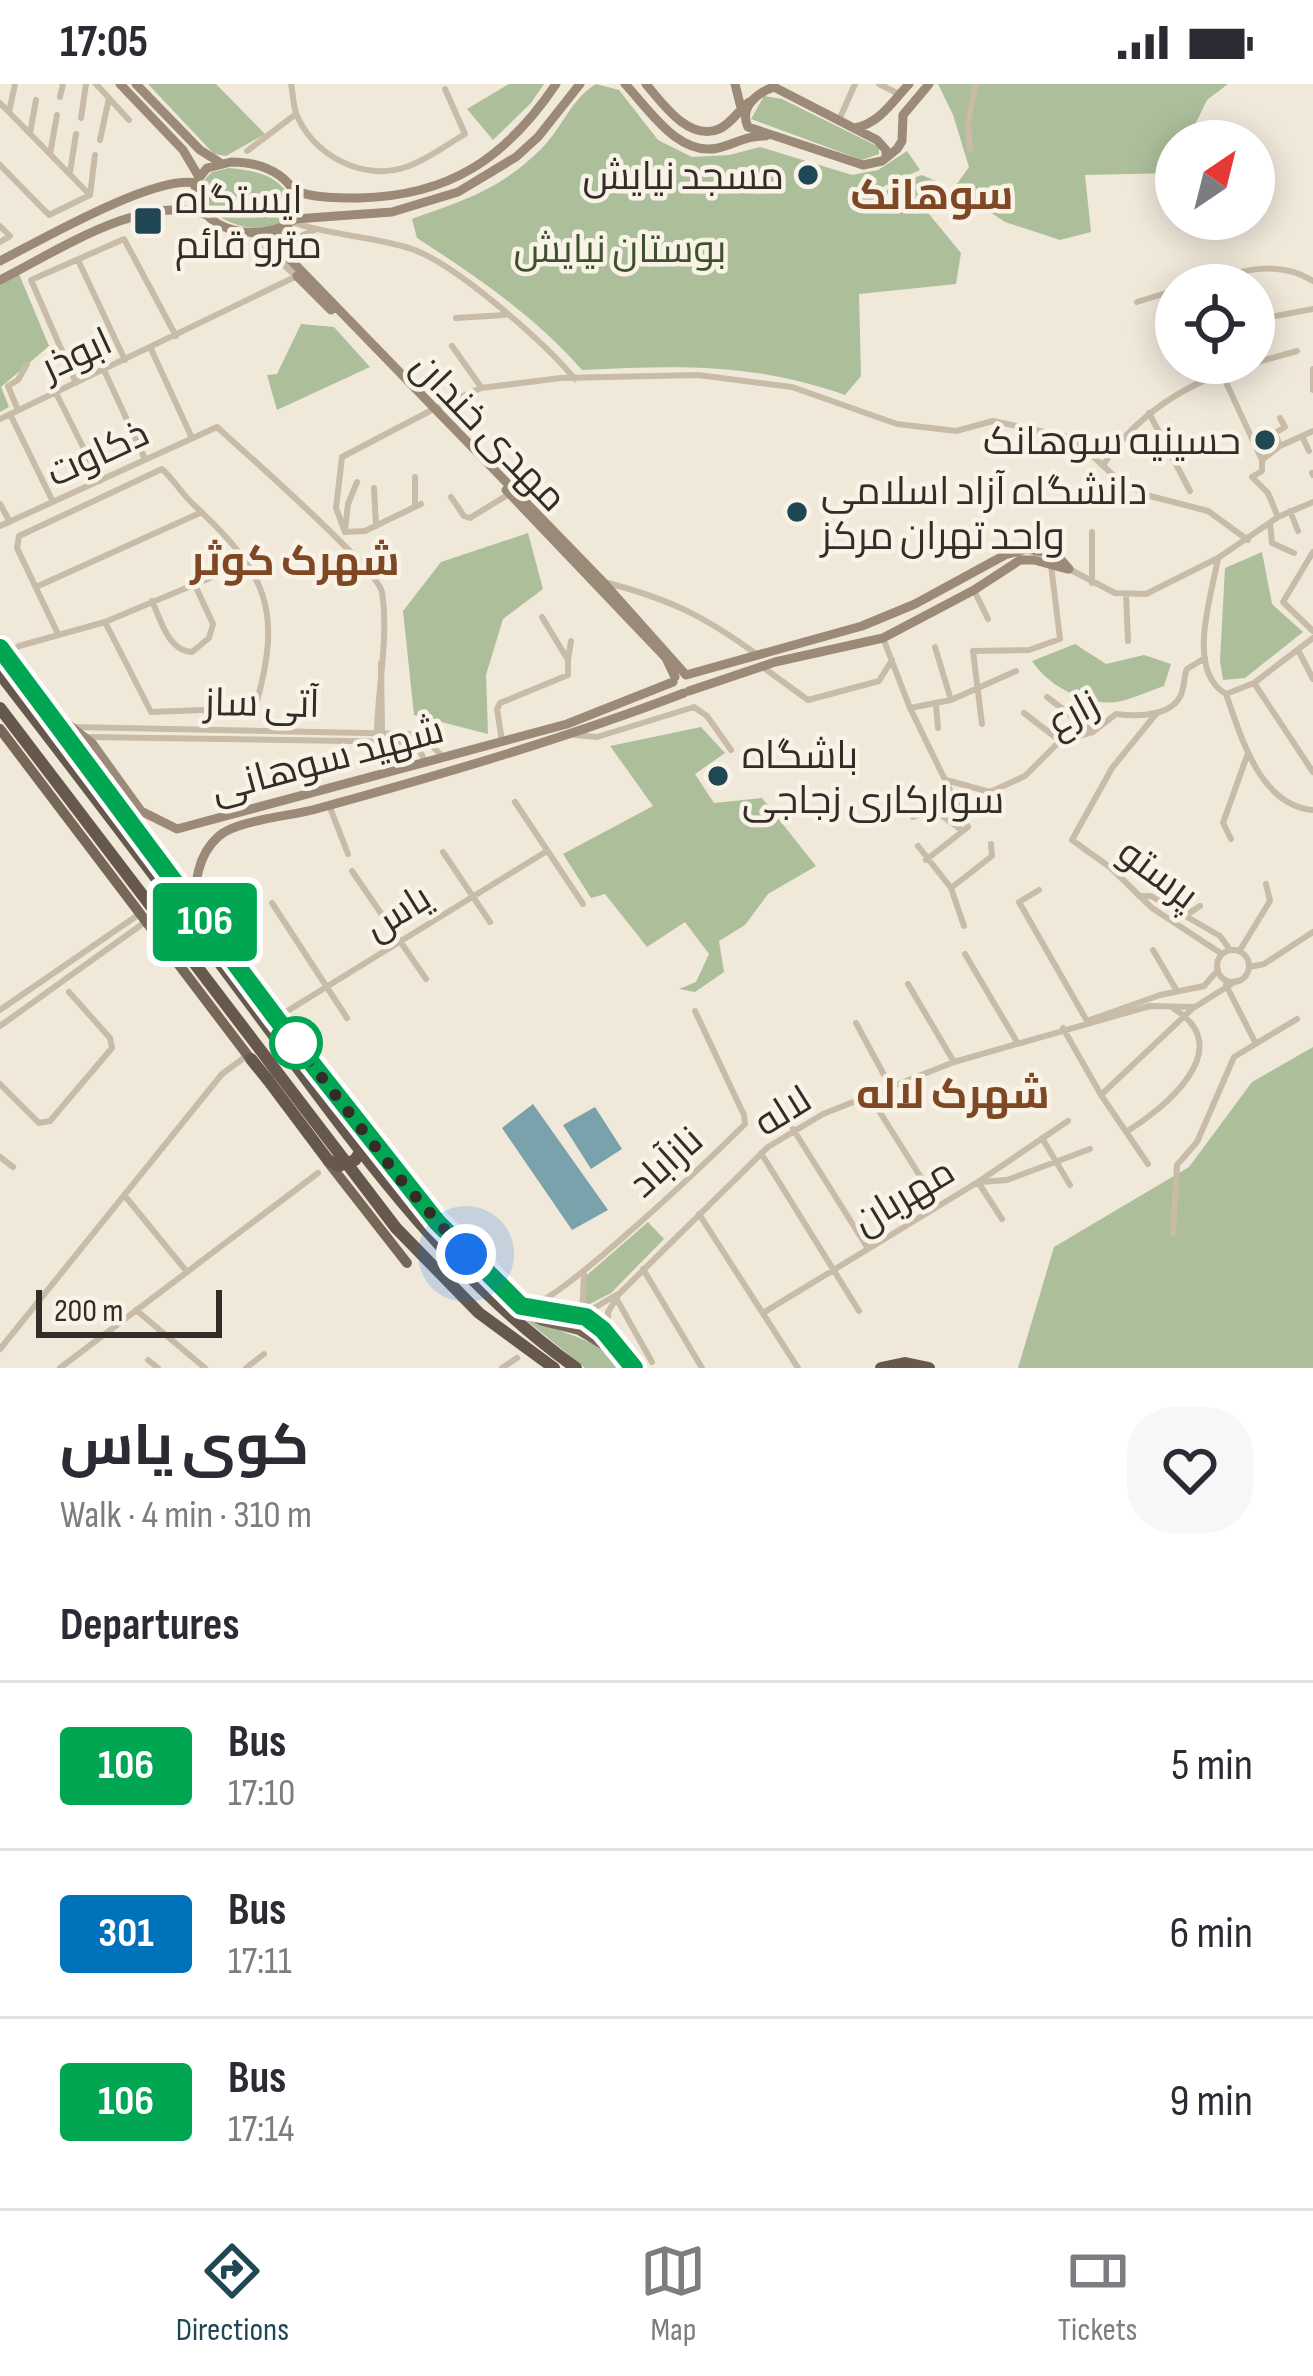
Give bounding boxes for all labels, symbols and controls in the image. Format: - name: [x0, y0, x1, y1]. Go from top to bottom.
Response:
- text: 17:05: [60, 15, 148, 70]
- north arrow: [1155, 120, 1275, 240]
- map controls: [1155, 120, 1275, 384]
- place label: مسجد نیایش: [582, 154, 784, 201]
- marker: مسجد نیایش: [795, 162, 821, 188]
- district label: سوهانک: [850, 171, 1014, 222]
- place label: ایستگاه مترو قائم: [175, 178, 322, 271]
- marker: ایستگاه مترو قائم: [132, 205, 164, 237]
- park label: بوستان نیایش: [514, 227, 726, 274]
- button: locate: [1155, 264, 1275, 384]
- street label: ابوذر: [32, 319, 120, 393]
- street label: مهدی خندان: [401, 343, 576, 522]
- street label: ذکاوت: [40, 410, 156, 498]
- place label: حسینیه سوهانک: [983, 419, 1241, 466]
- marker: حسینیه سوهانک: [1252, 427, 1278, 453]
- place label: دانشگاه آزاد اسلامی واحد تهران مرکز: [819, 469, 1147, 561]
- marker: دانشگاه آزاد اسلامی واحد تهران مرکز: [784, 499, 810, 525]
- district label: شهرک کوثر: [189, 537, 400, 588]
- street label: آتی ساز: [202, 680, 320, 729]
- street label: زارع: [1039, 681, 1108, 748]
- street label: شهید سوهانی: [206, 707, 449, 814]
- place label: باشگاه سواركاری زجاجی: [742, 733, 1004, 825]
- marker: باشگاه سواركاری زجاجی: [705, 763, 731, 789]
- street label: پرستو: [1108, 830, 1207, 920]
- street label: یاس: [357, 875, 440, 951]
- line badge: 106: [136, 883, 274, 961]
- text: 106: [177, 896, 233, 947]
- unlabelled marker: [271, 1018, 321, 1068]
- district label: شهرک لاله: [856, 1070, 1050, 1121]
- street label: لاله: [746, 1077, 821, 1148]
- street label: نازآباد: [620, 1117, 713, 1208]
- street label: مهربان: [845, 1149, 964, 1246]
- your location: [436, 1224, 496, 1284]
- scale bar: [36, 1284, 222, 1337]
- text: 200 m: [54, 1291, 123, 1331]
- button: heart: [1127, 1407, 1253, 1533]
- text: کوی یاس: [60, 1413, 309, 1481]
- text: Walk · 4 min · 310 m: [60, 1492, 312, 1539]
- text: Departures: [60, 1598, 239, 1653]
- text: Bus: [228, 1715, 286, 1770]
- text: 5 min: [1171, 1738, 1253, 1793]
- text: 106: [98, 1740, 154, 1791]
- text: 17:10: [228, 1770, 295, 1817]
- text: Bus: [228, 1883, 286, 1938]
- text: 6 min: [1170, 1906, 1253, 1961]
- text: 301: [98, 1908, 154, 1959]
- text: 17:11: [228, 1938, 292, 1985]
- text: Bus: [228, 2051, 286, 2106]
- text: 9 min: [1169, 2074, 1253, 2129]
- text: 106: [98, 2076, 154, 2127]
- text: 17:14: [228, 2106, 294, 2153]
- tab: Directions: [176, 2238, 289, 2350]
- tab: Map: [640, 2238, 706, 2350]
- tab: Tickets: [1058, 2238, 1137, 2350]

